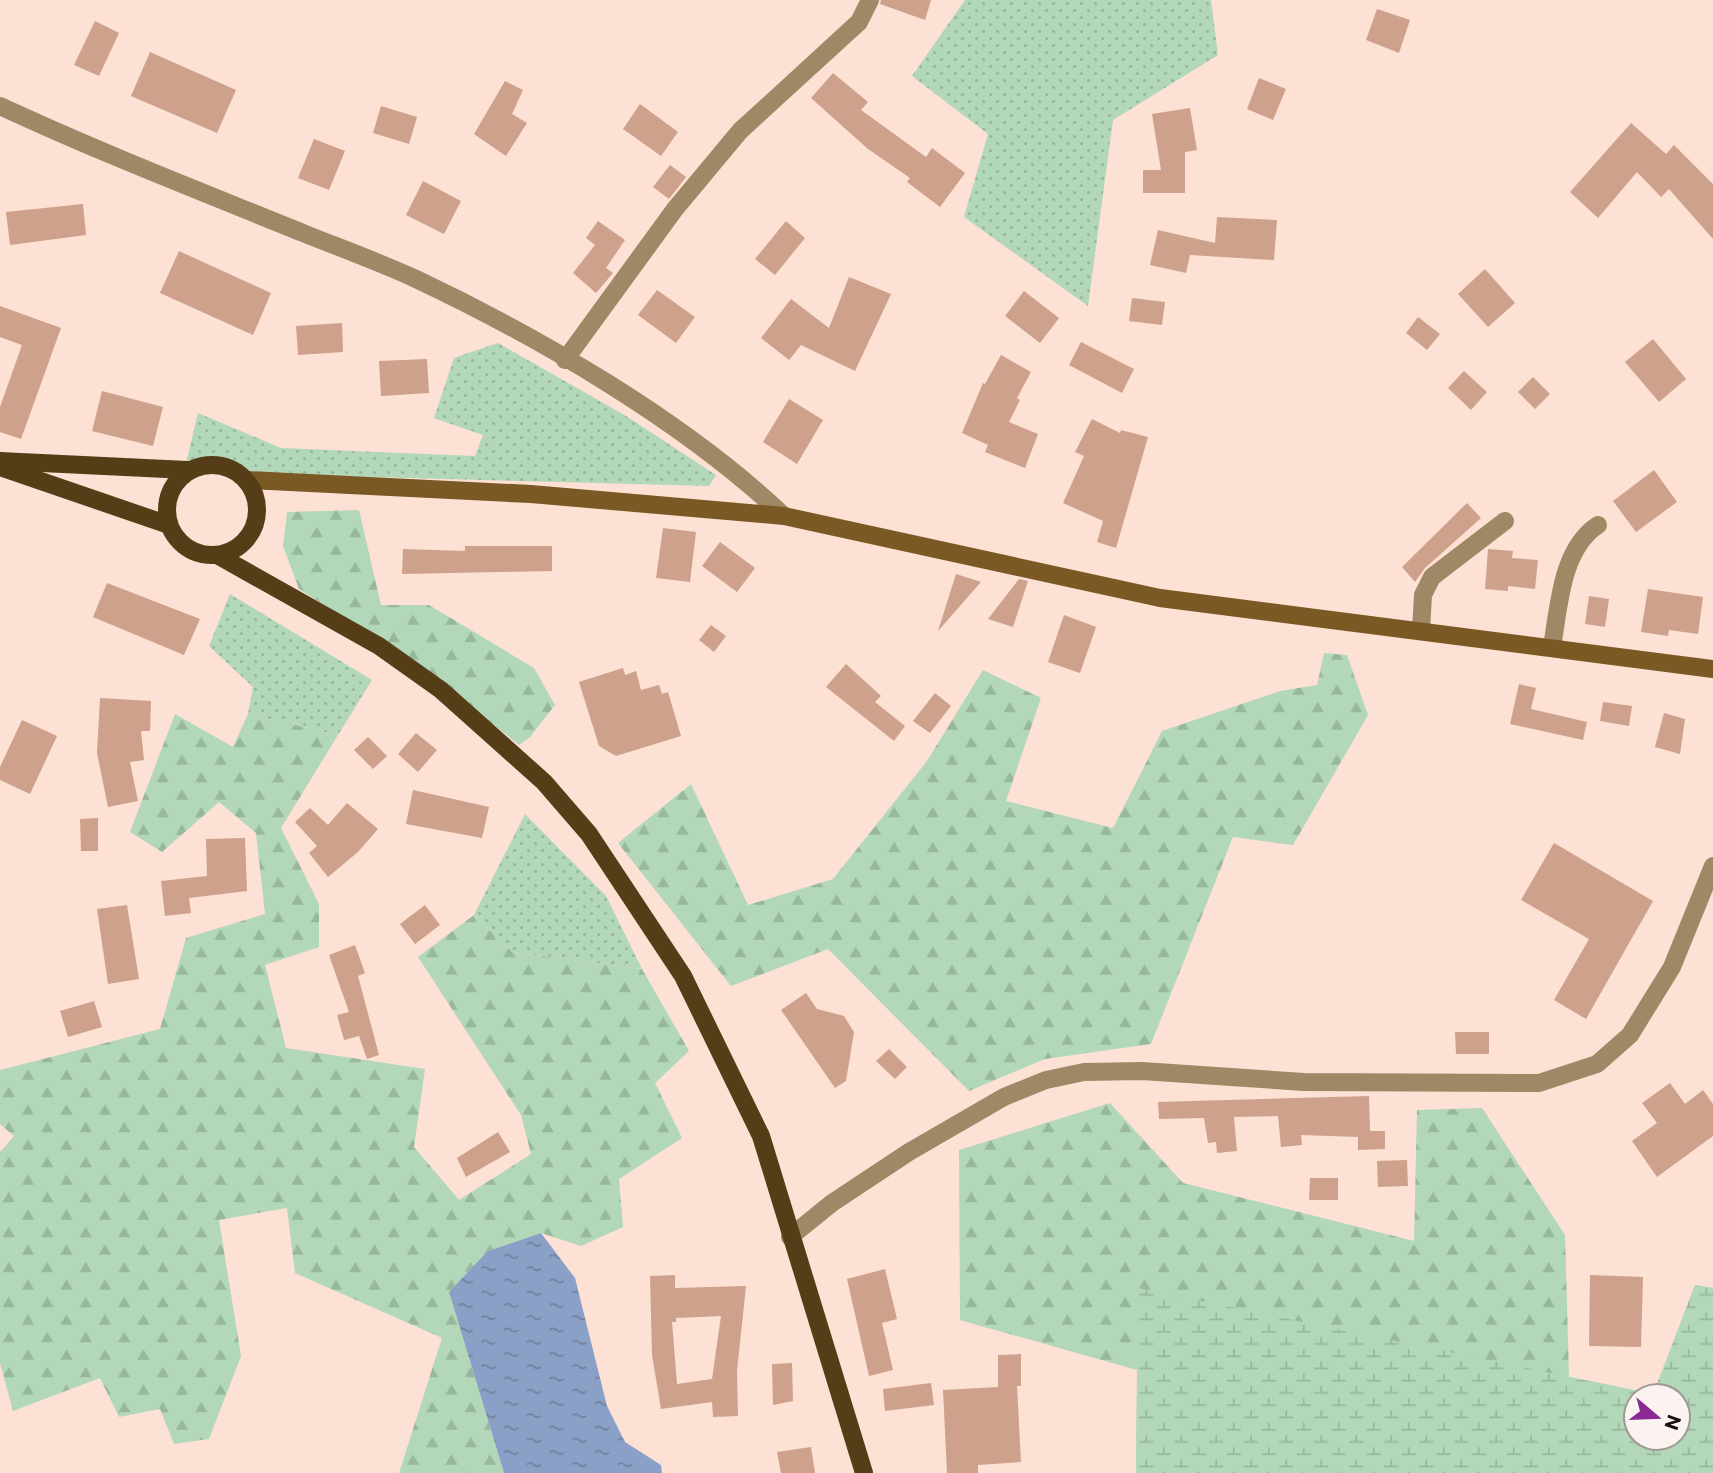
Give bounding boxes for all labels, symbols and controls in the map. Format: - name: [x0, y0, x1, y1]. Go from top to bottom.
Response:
- north arrow: [1622, 1382, 1692, 1452]
- text: N: [1660, 1412, 1687, 1433]

